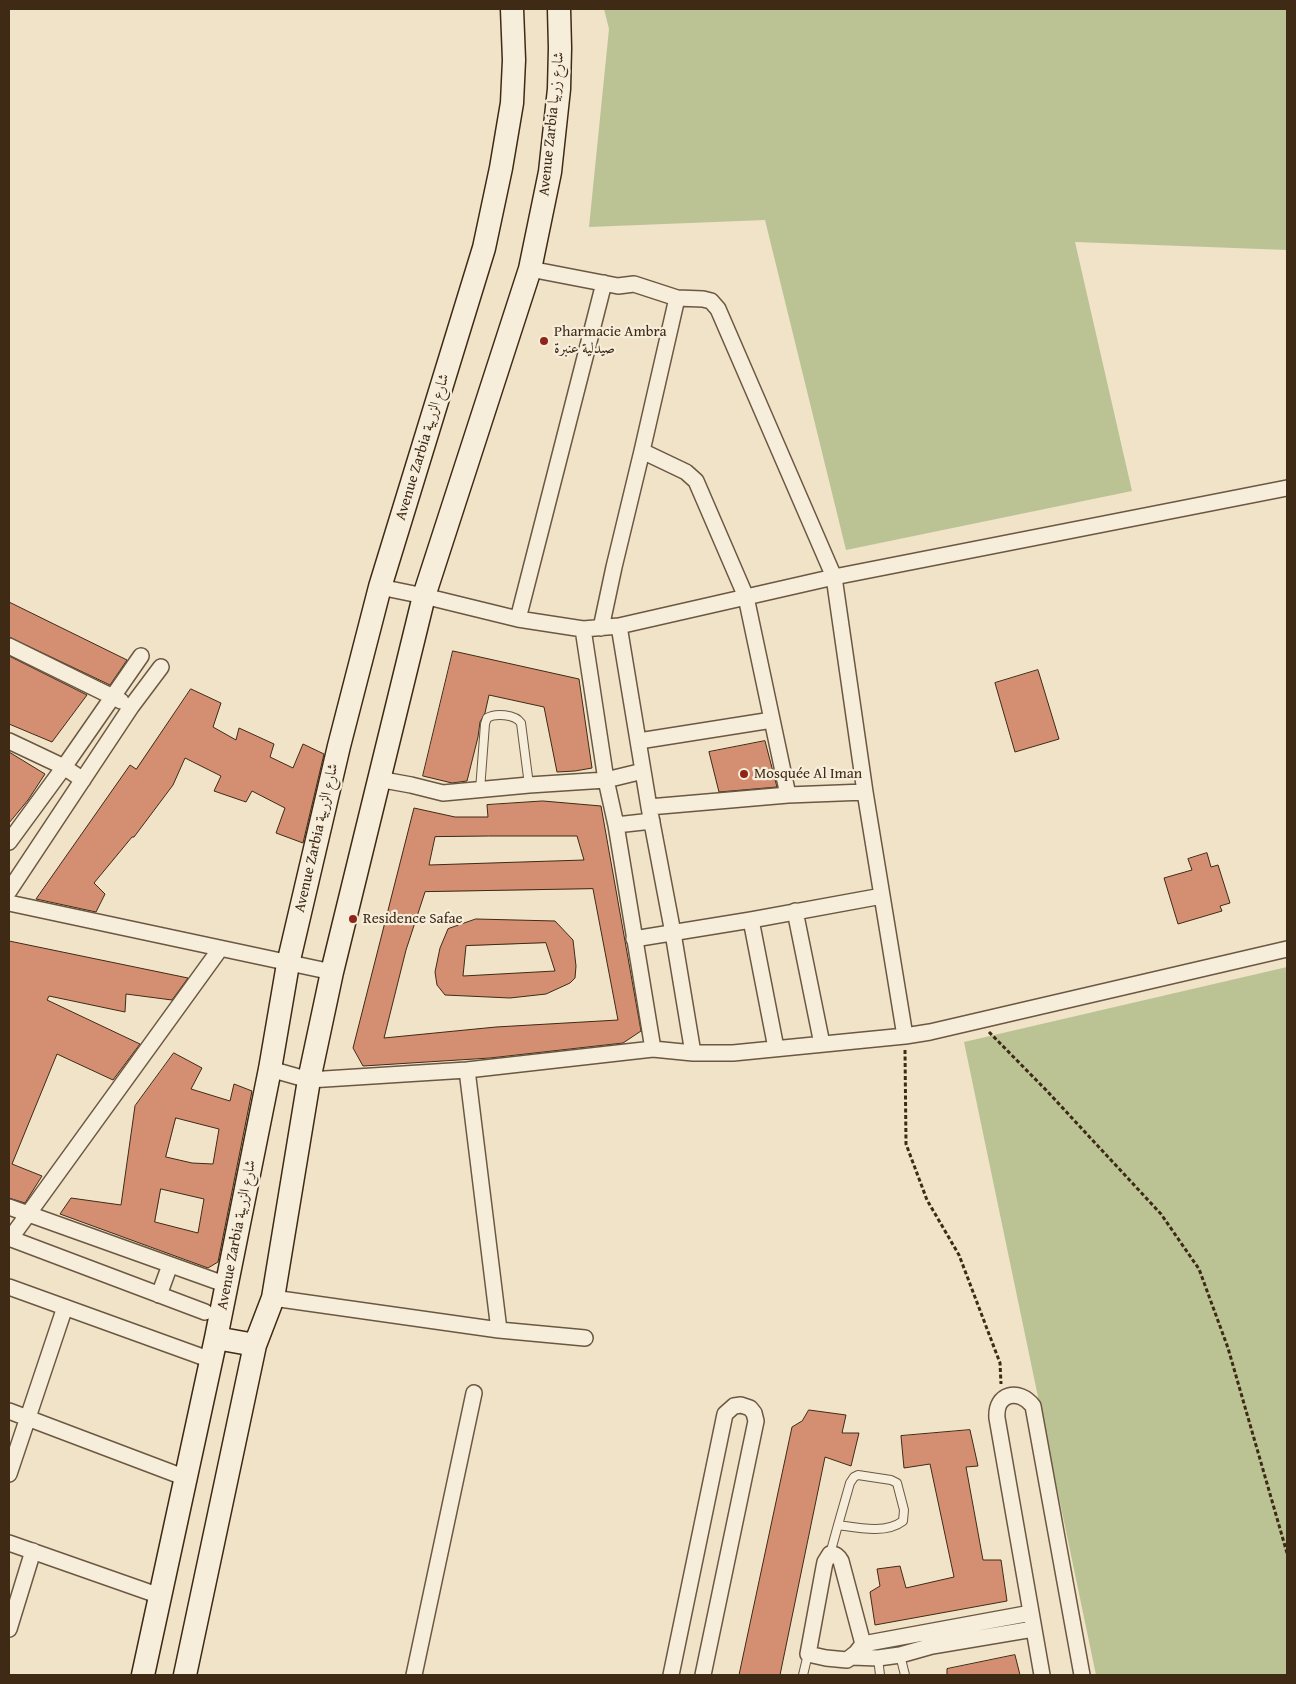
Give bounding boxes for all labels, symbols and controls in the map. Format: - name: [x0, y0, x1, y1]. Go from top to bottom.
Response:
- street label: Avenue Zarbia شارع زربيا: [535, 51, 569, 197]
- place label: Pharmacie Ambra صيدلية عنبرة: [554, 323, 667, 358]
- marker: Pharmacie Ambra صيدلية عنبرة: [538, 335, 550, 347]
- street label: Avenue Zarbia شارع الزربية: [392, 372, 454, 522]
- street label: Avenue Zarbia شارع الزربية: [291, 762, 343, 914]
- place label: Mosquée Al Iman: [754, 765, 862, 783]
- marker: Mosquée Al Iman: [738, 768, 750, 780]
- place label: Residence Safae: [363, 910, 463, 928]
- marker: Residence Safae: [347, 913, 359, 925]
- street label: Avenue Zarbia شارع الزربية: [214, 1159, 260, 1311]

